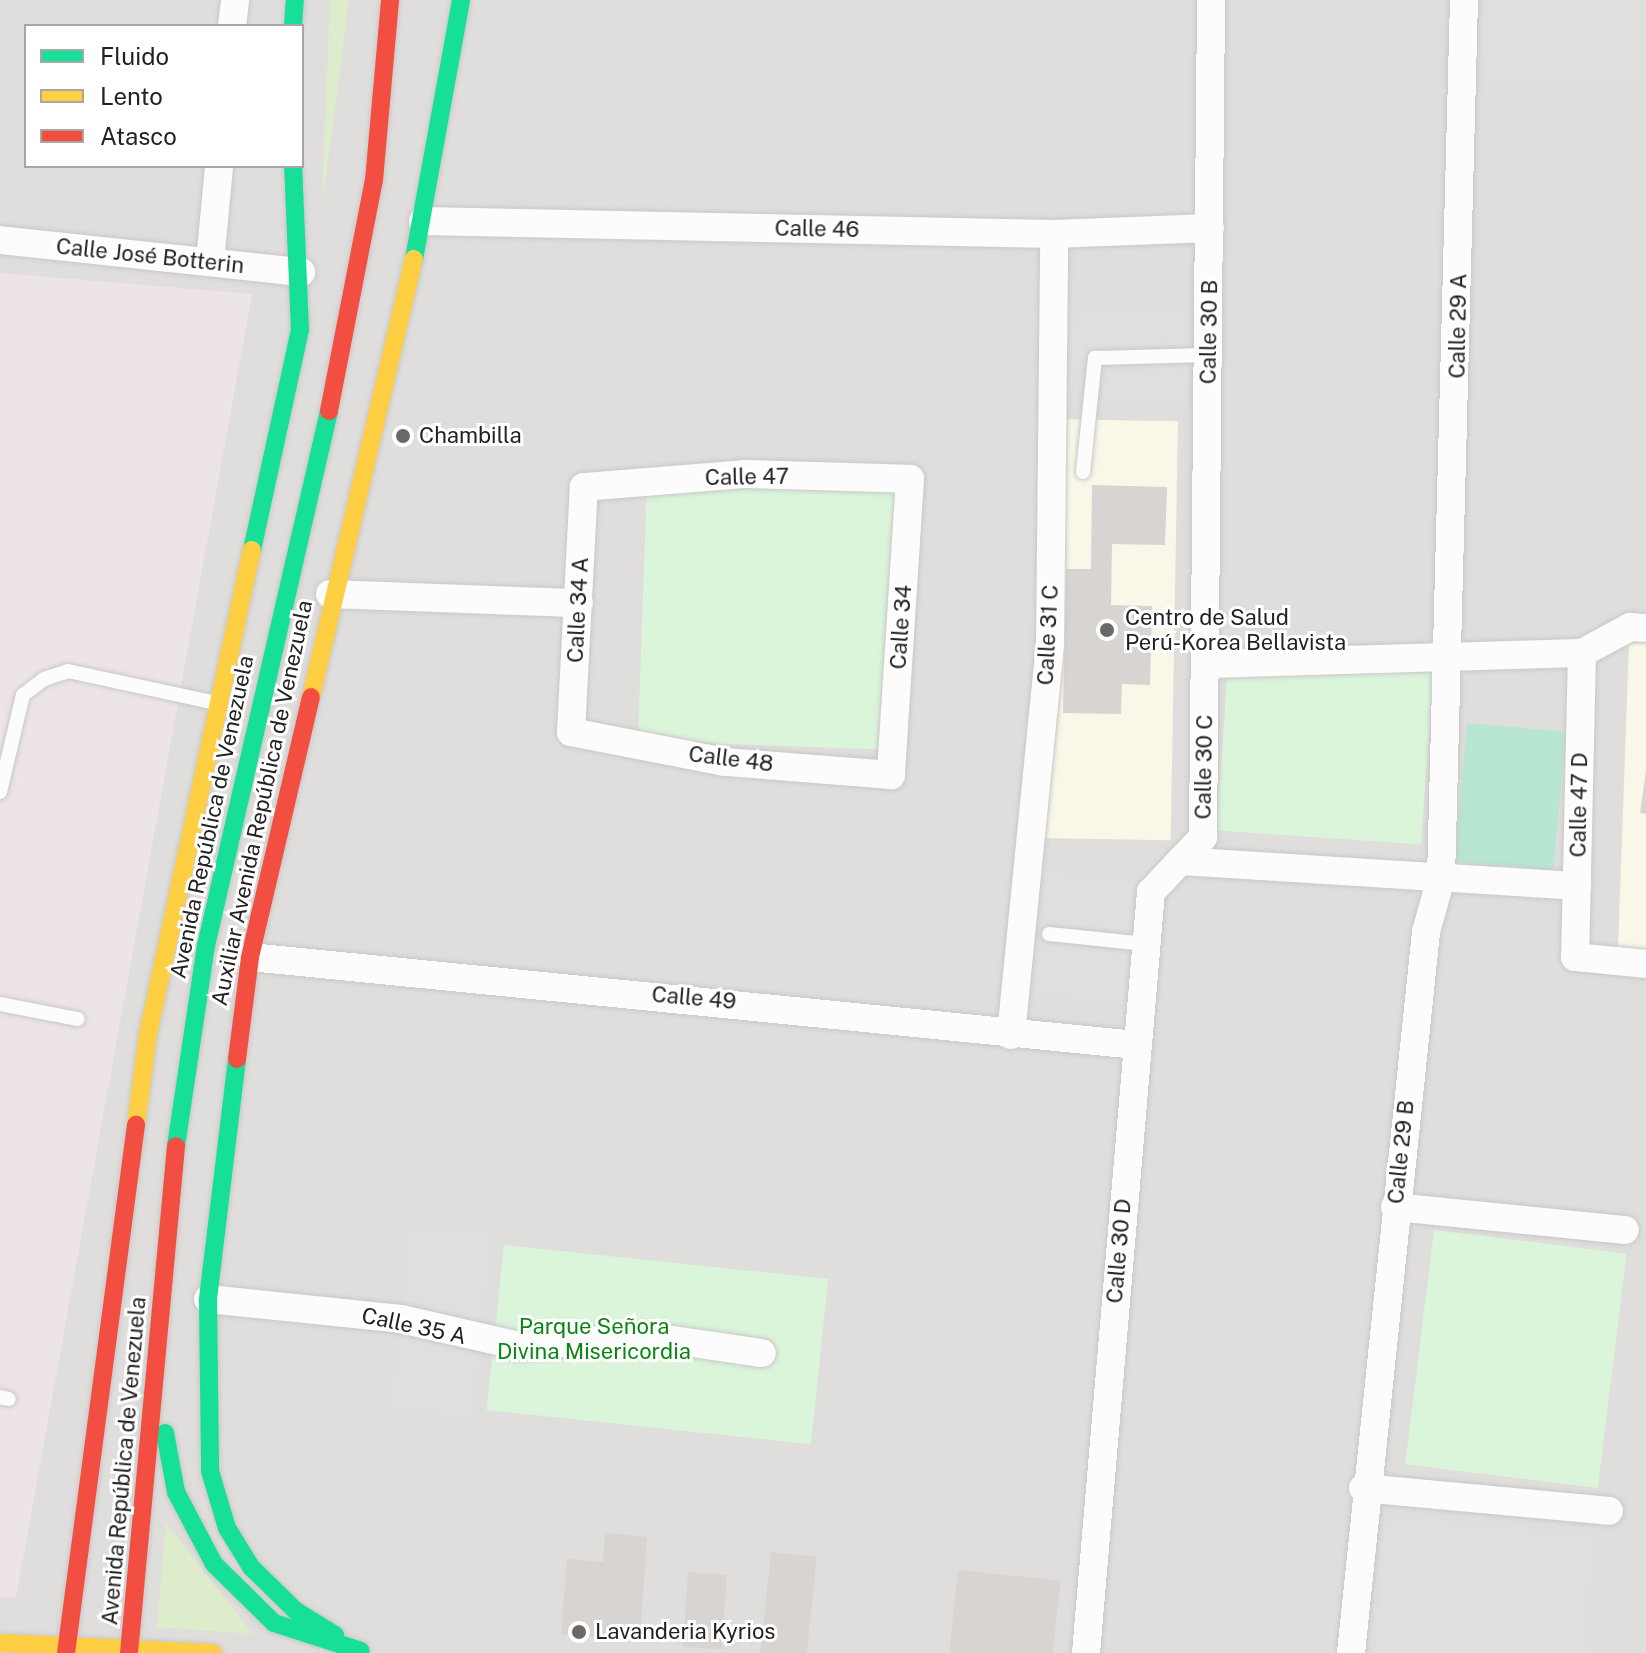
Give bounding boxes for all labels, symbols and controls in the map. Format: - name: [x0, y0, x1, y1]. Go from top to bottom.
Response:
- legend: [24, 24, 304, 168]
- text: Fluido: [100, 42, 169, 70]
- text: Lento: [100, 82, 163, 110]
- text: Atasco: [100, 122, 177, 150]
- street label: Calle 46: [774, 215, 860, 243]
- street label: Calle José Botterin: [55, 233, 245, 279]
- street label: Calle 29 A: [1444, 273, 1472, 379]
- street label: Calle 30 B: [1195, 279, 1223, 385]
- place label: Chambilla: [419, 423, 522, 449]
- marker: Chambilla: [394, 427, 412, 445]
- street label: Calle 47: [705, 463, 789, 491]
- street label: Calle 34 A: [562, 556, 594, 664]
- street label: Calle 34: [885, 584, 917, 670]
- street label: Calle 31 C: [1032, 584, 1064, 686]
- street label: Auxiliar Avenida República de Venezuela: [206, 597, 318, 1009]
- place label: Centro de Salud Perú-Korea Bellavista: [1125, 604, 1346, 656]
- marker: Centro de Salud Perú-Korea Bellavista: [1096, 619, 1118, 641]
- street label: Avenida República de Venezuela: [165, 653, 259, 981]
- street label: Calle 30 C: [1190, 714, 1218, 820]
- street label: Calle 48: [687, 741, 775, 777]
- street label: Calle 47 D: [1565, 752, 1593, 858]
- street label: Calle 49: [651, 981, 737, 1015]
- street label: Calle 29 B: [1382, 1099, 1420, 1205]
- street label: Calle 30 D: [1101, 1197, 1137, 1305]
- street label: Avenida República de Venezuela: [96, 1295, 152, 1627]
- street label: Calle 35 A: [359, 1302, 469, 1350]
- park label: Parque Señora Divina Misericordia: [497, 1313, 691, 1364]
- place label: Lavanderia Kyrios: [595, 1619, 775, 1645]
- marker: Lavanderia Kyrios: [570, 1623, 588, 1641]

